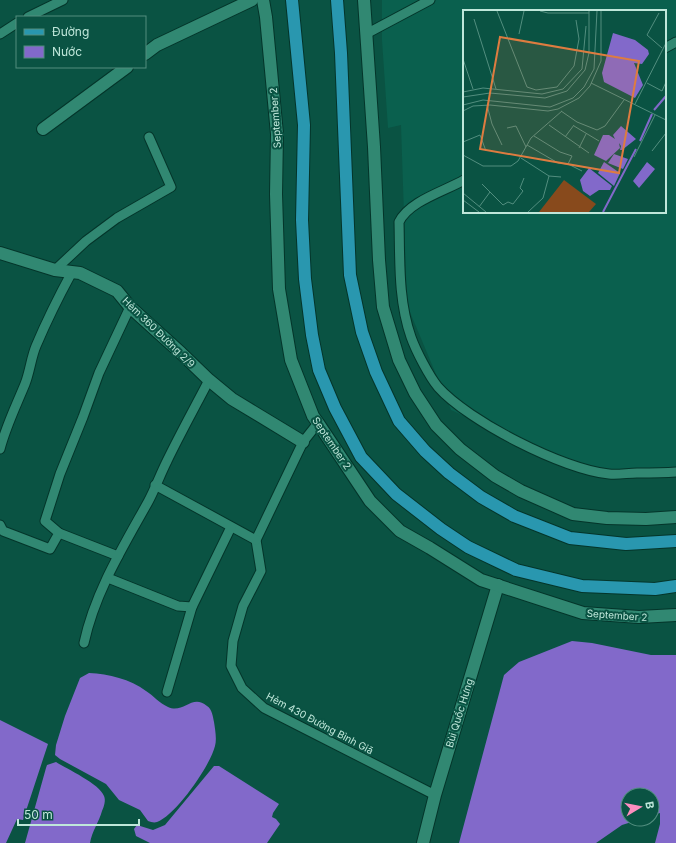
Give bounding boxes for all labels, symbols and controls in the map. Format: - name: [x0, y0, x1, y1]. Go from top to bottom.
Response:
- inset map: [463, 10, 666, 213]
- legend: [16, 16, 146, 68]
- text: Đường: [52, 24, 89, 39]
- text: Nước: [52, 44, 82, 59]
- street label: September 2: [267, 87, 283, 149]
- street label: Hẻm 360 Đường 2/9: [120, 294, 198, 370]
- street label: September 2: [310, 414, 354, 472]
- street label: September 2: [586, 607, 648, 623]
- street label: Bùi Quốc Hưng: [443, 677, 475, 749]
- street label: Hẻm 430 Đường Bình Giã: [264, 690, 376, 756]
- north arrow: [620, 787, 660, 827]
- text: B: [642, 800, 657, 810]
- scale bar: [18, 801, 139, 827]
- text: 50 m: [24, 807, 53, 822]

